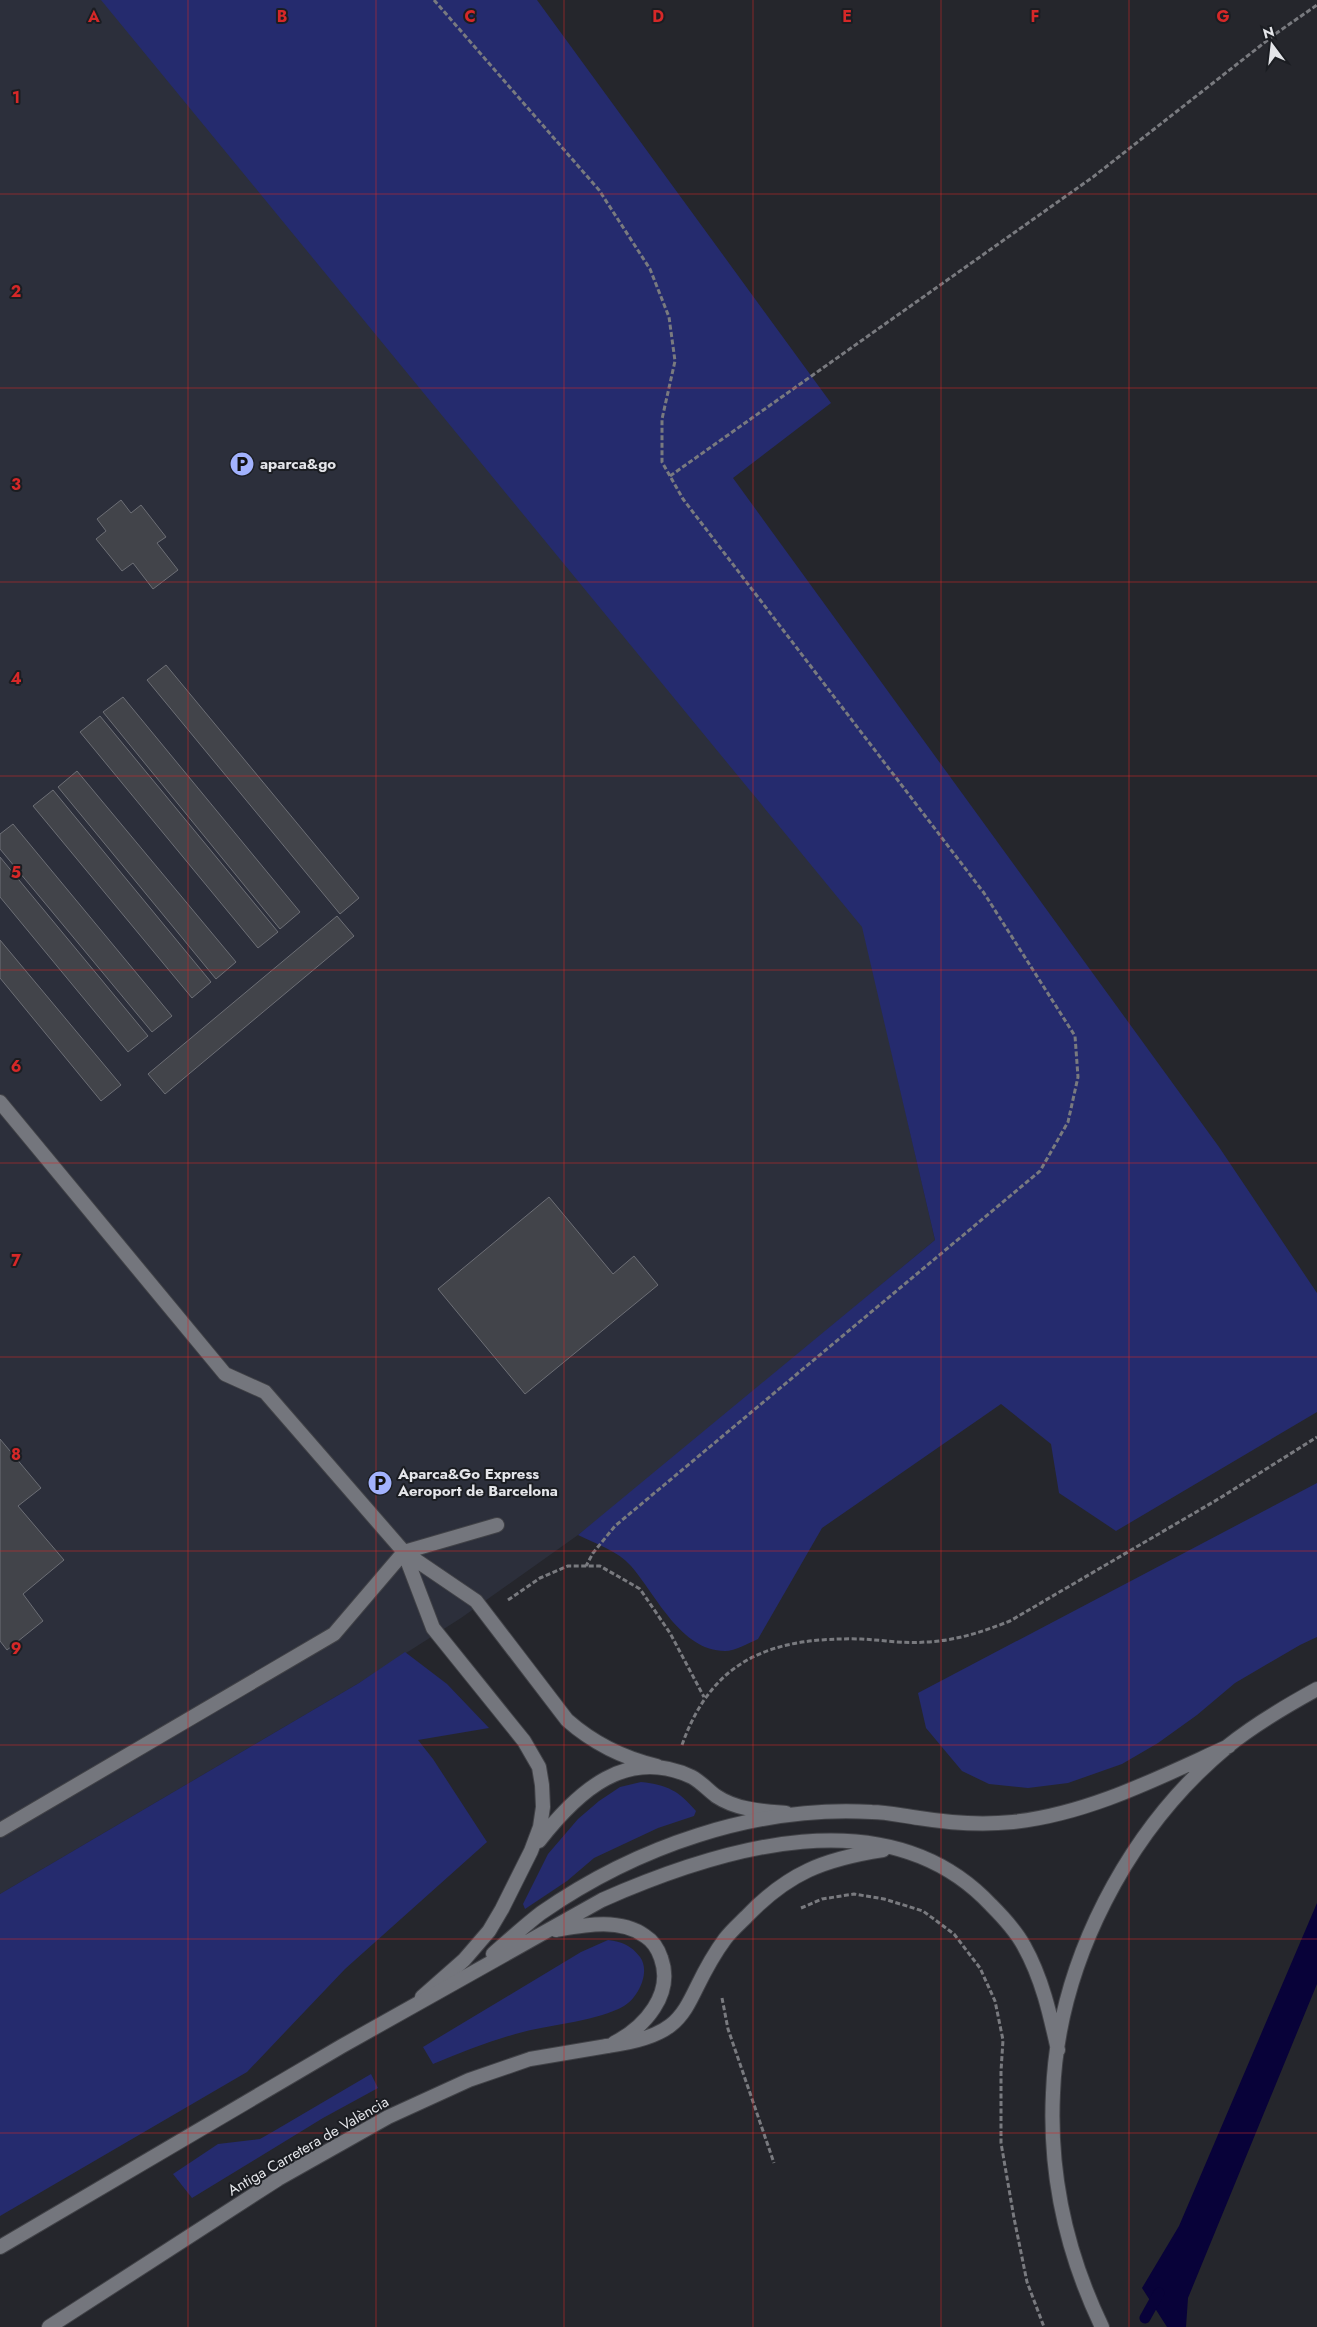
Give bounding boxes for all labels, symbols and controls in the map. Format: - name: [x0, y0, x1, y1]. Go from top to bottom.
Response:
- text: A: [87, 5, 100, 28]
- text: B: [277, 5, 287, 28]
- text: C: [464, 5, 476, 28]
- text: D: [652, 5, 664, 28]
- text: E: [842, 5, 852, 28]
- text: F: [1031, 5, 1039, 28]
- text: G: [1216, 5, 1230, 28]
- north arrow: [1247, 20, 1297, 70]
- text: N: [1261, 21, 1277, 44]
- text: 1: [12, 86, 20, 109]
- text: 2: [11, 280, 21, 303]
- parking icon: aparca&go: [229, 451, 255, 477]
- place label: aparca&go: [260, 453, 336, 475]
- text: 3: [11, 473, 21, 496]
- text: 4: [10, 667, 22, 690]
- text: 5: [11, 861, 21, 884]
- text: 6: [11, 1055, 21, 1078]
- text: 7: [11, 1249, 21, 1272]
- text: 8: [11, 1443, 21, 1466]
- place label: Aparca&Go Express Aeroport de Barcelona: [397, 1463, 558, 1502]
- parking icon: Aparca&Go Express Aeroport de Barcelona: [367, 1470, 393, 1496]
- text: 9: [11, 1637, 21, 1660]
- street label: Antiga Carretera de València: [223, 2091, 393, 2201]

